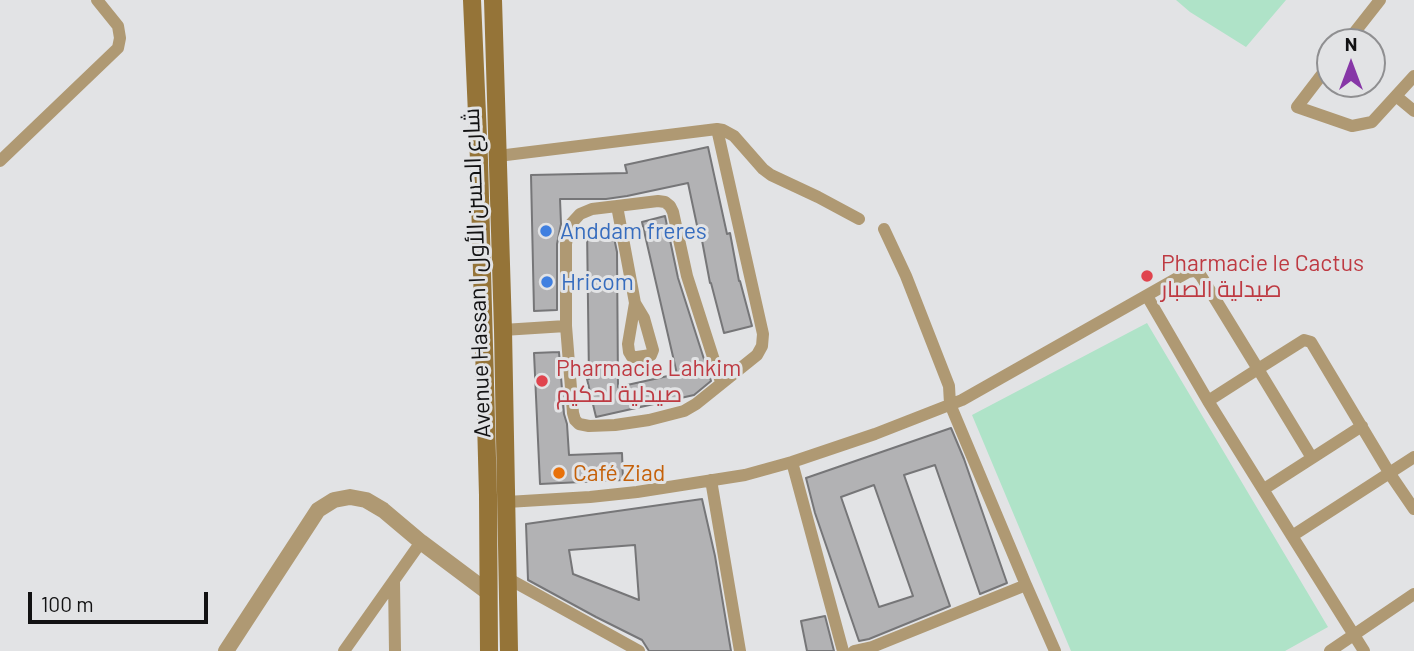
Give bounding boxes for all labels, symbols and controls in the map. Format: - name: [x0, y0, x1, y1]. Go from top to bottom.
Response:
- north arrow: [1316, 28, 1386, 98]
- text: N: [1345, 32, 1357, 55]
- street label: Avenue Hassan I شارع الحسن الأول: [457, 108, 497, 438]
- place label: Anddam freres: [560, 217, 707, 245]
- marker: Anddam freres: [538, 223, 554, 239]
- place label: Pharmacie le Cactus صيدلية الصبار: [1161, 249, 1364, 303]
- place label: Hricom: [561, 268, 634, 296]
- marker: Pharmacie le Cactus صيدلية الصبار: [1139, 268, 1155, 284]
- marker: Hricom: [539, 274, 555, 290]
- place label: Pharmacie Lahkim صيدلية لحكيم: [556, 354, 741, 408]
- marker: Pharmacie Lahkim صيدلية لحكيم: [534, 373, 550, 389]
- place label: Café Ziad: [573, 459, 665, 487]
- marker: Café Ziad: [551, 465, 567, 481]
- scale bar: [32, 578, 212, 622]
- text: 100 m: [41, 591, 94, 616]

